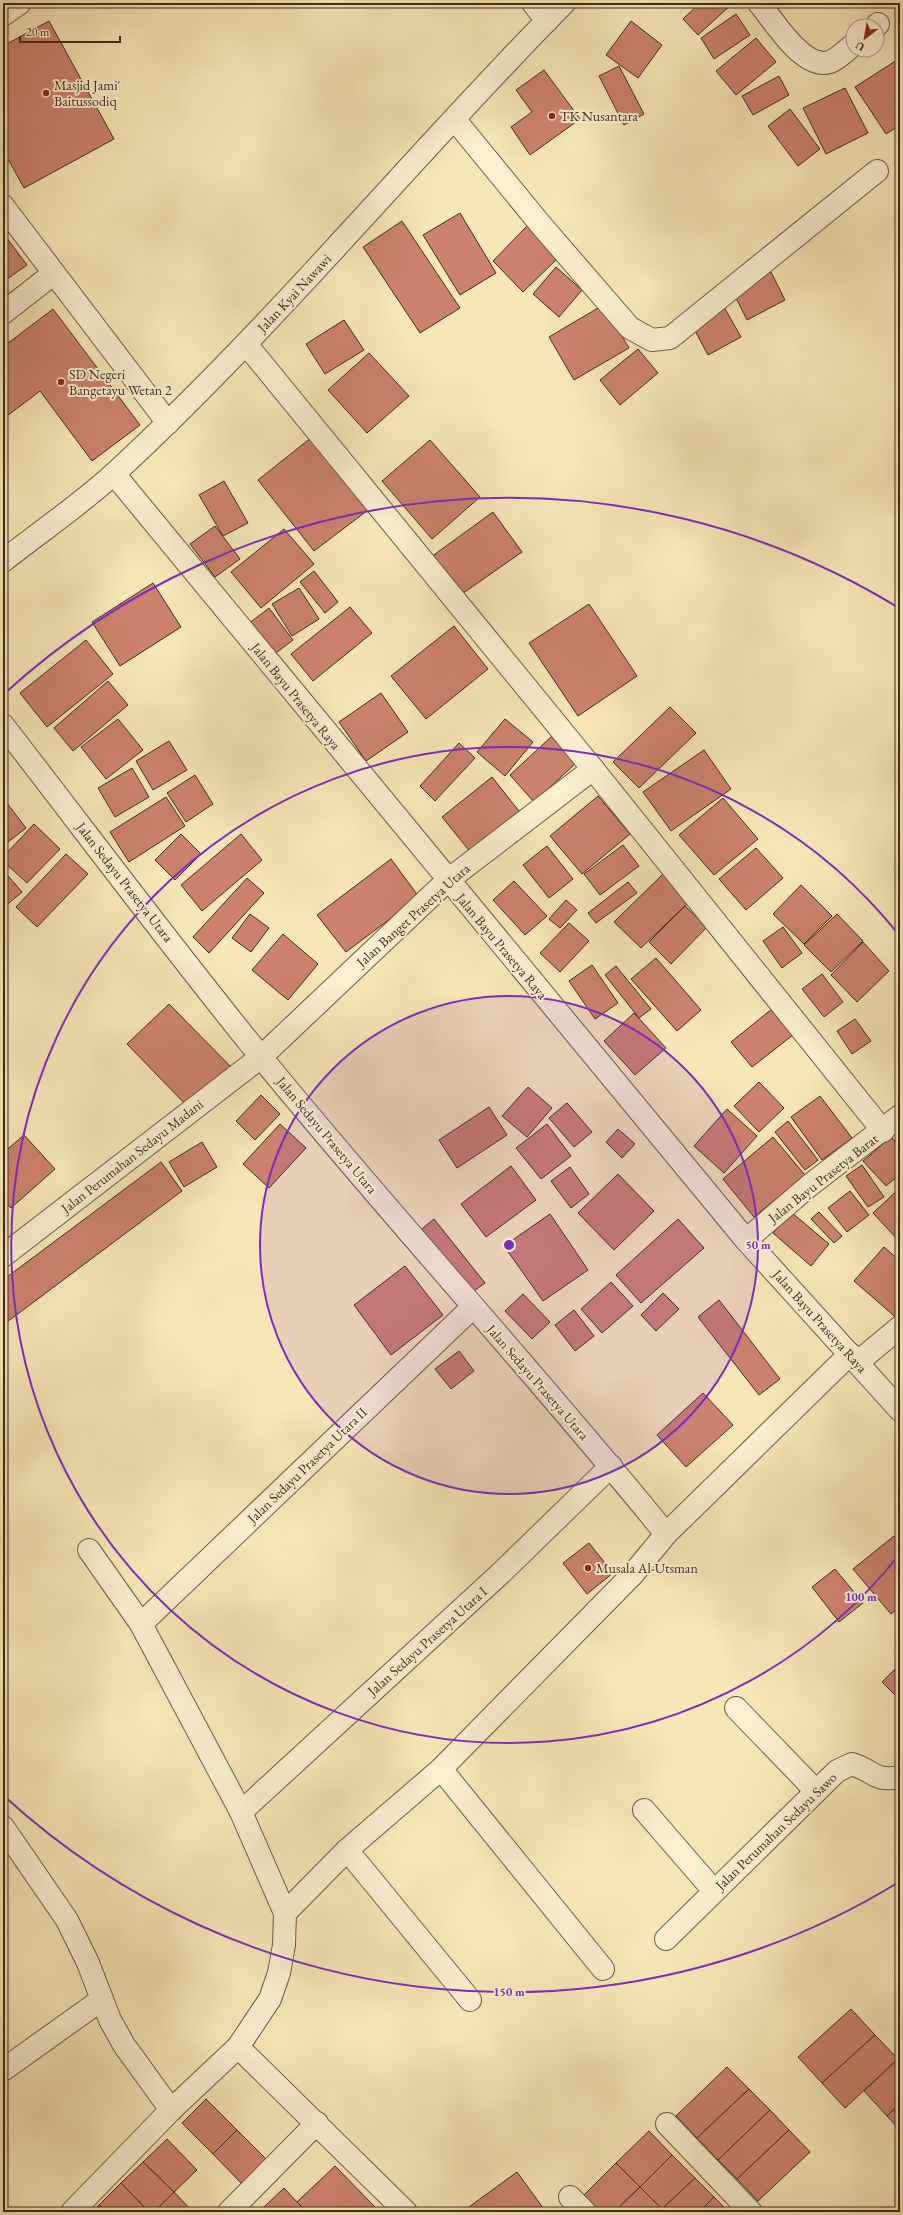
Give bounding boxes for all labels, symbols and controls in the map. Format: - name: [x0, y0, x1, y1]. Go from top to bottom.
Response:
- scale bar: [20, 18, 120, 44]
- north arrow: [845, 18, 885, 58]
- text: 20 m: [26, 24, 50, 40]
- text: U: [852, 38, 867, 55]
- place label: Masjid Jami' Baitussodiq: [54, 76, 120, 110]
- marker: Masjid Jami' Baitussodiq: [41, 88, 51, 98]
- place label: TK Nusantara: [560, 107, 638, 125]
- marker: TK Nusantara: [547, 111, 557, 121]
- street label: Jalan Kyai Nawawi: [252, 250, 335, 337]
- place label: SD Negeri Bangetayu Wetan 2: [69, 365, 172, 399]
- marker: SD Negeri Bangetayu Wetan 2: [56, 377, 66, 387]
- street label: Jalan Bayu Prasetya Raya: [247, 638, 345, 754]
- street label: Jalan Sedayu Prasetya Utara: [72, 818, 178, 946]
- street label: Jalan Banget Prasetya Utara: [352, 859, 474, 971]
- street label: Jalan Bayu Prasetya Raya: [452, 888, 552, 1003]
- street label: Jalan Sedayu Prasetya Utara: [272, 1072, 382, 1198]
- street label: Jalan Perumahan Sedayu Madani: [56, 1095, 207, 1218]
- street label: Jalan Bayu Prasetya Barat: [764, 1129, 882, 1227]
- text: 50 m: [745, 1237, 771, 1253]
- centre of rings: [502, 1238, 516, 1252]
- street label: Jalan Bayu Prasetya Raya: [768, 1265, 871, 1377]
- street label: Jalan Sedayu Prasetya Utara: [482, 1320, 593, 1444]
- street label: Jalan Sedayu Prasetya Utara II: [243, 1403, 371, 1528]
- place label: Musala Al-Utsman: [596, 1559, 698, 1577]
- marker: Musala Al-Utsman: [583, 1563, 593, 1573]
- street label: Jalan Sedayu Prasetya Utara I: [363, 1582, 491, 1700]
- text: 100 m: [845, 1589, 877, 1605]
- street label: Jalan Perumahan Sedayu Sawo: [711, 1768, 841, 1894]
- text: 150 m: [493, 1984, 525, 2000]

